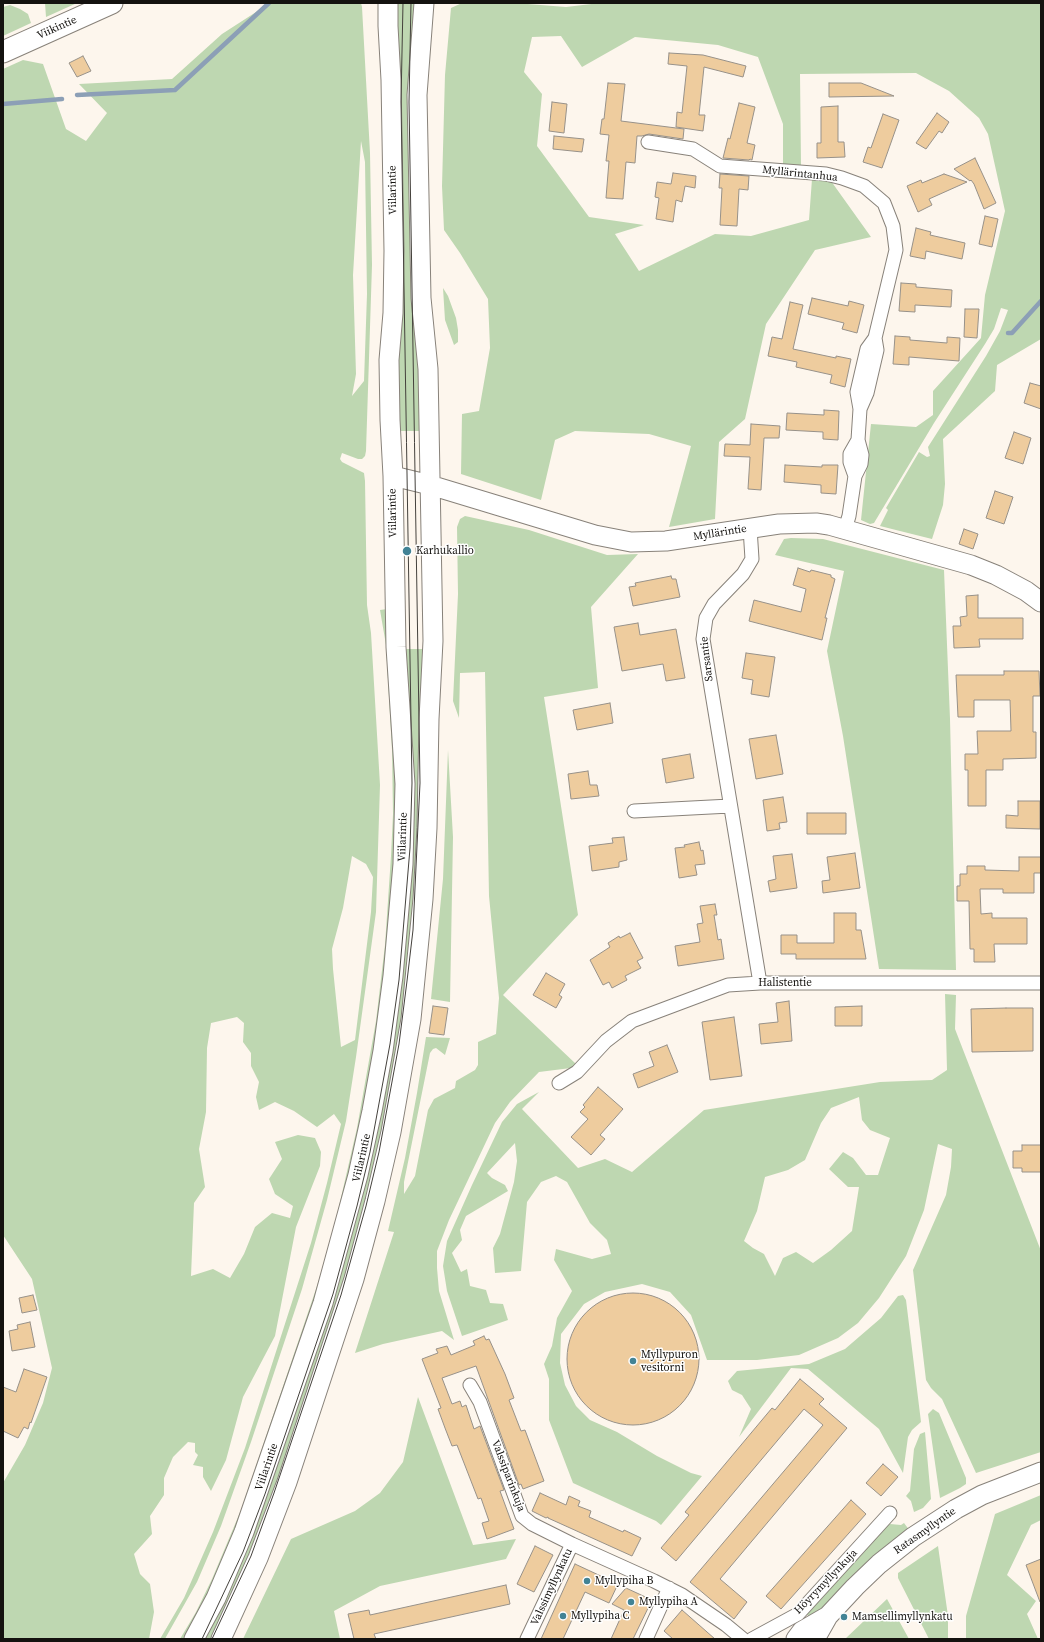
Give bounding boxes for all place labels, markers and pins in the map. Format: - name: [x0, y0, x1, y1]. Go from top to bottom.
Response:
- place label: Karhukallio: [416, 544, 474, 558]
- marker: Karhukallio: [401, 545, 413, 557]
- place label: Myllypuron vesitorni: [641, 1348, 698, 1374]
- marker: Myllypuron vesitorni: [628, 1356, 638, 1366]
- place label: Myllypiha B: [595, 1574, 653, 1588]
- marker: Myllypiha B: [582, 1576, 592, 1586]
- place label: Myllypiha A: [639, 1595, 698, 1609]
- marker: Myllypiha A: [626, 1597, 636, 1607]
- place label: Myllypiha C: [571, 1609, 629, 1623]
- place label: Mamsellimyllynkatu: [852, 1610, 953, 1624]
- marker: Myllypiha C: [558, 1611, 568, 1621]
- marker: Mamsellimyllynkatu: [839, 1612, 849, 1622]

